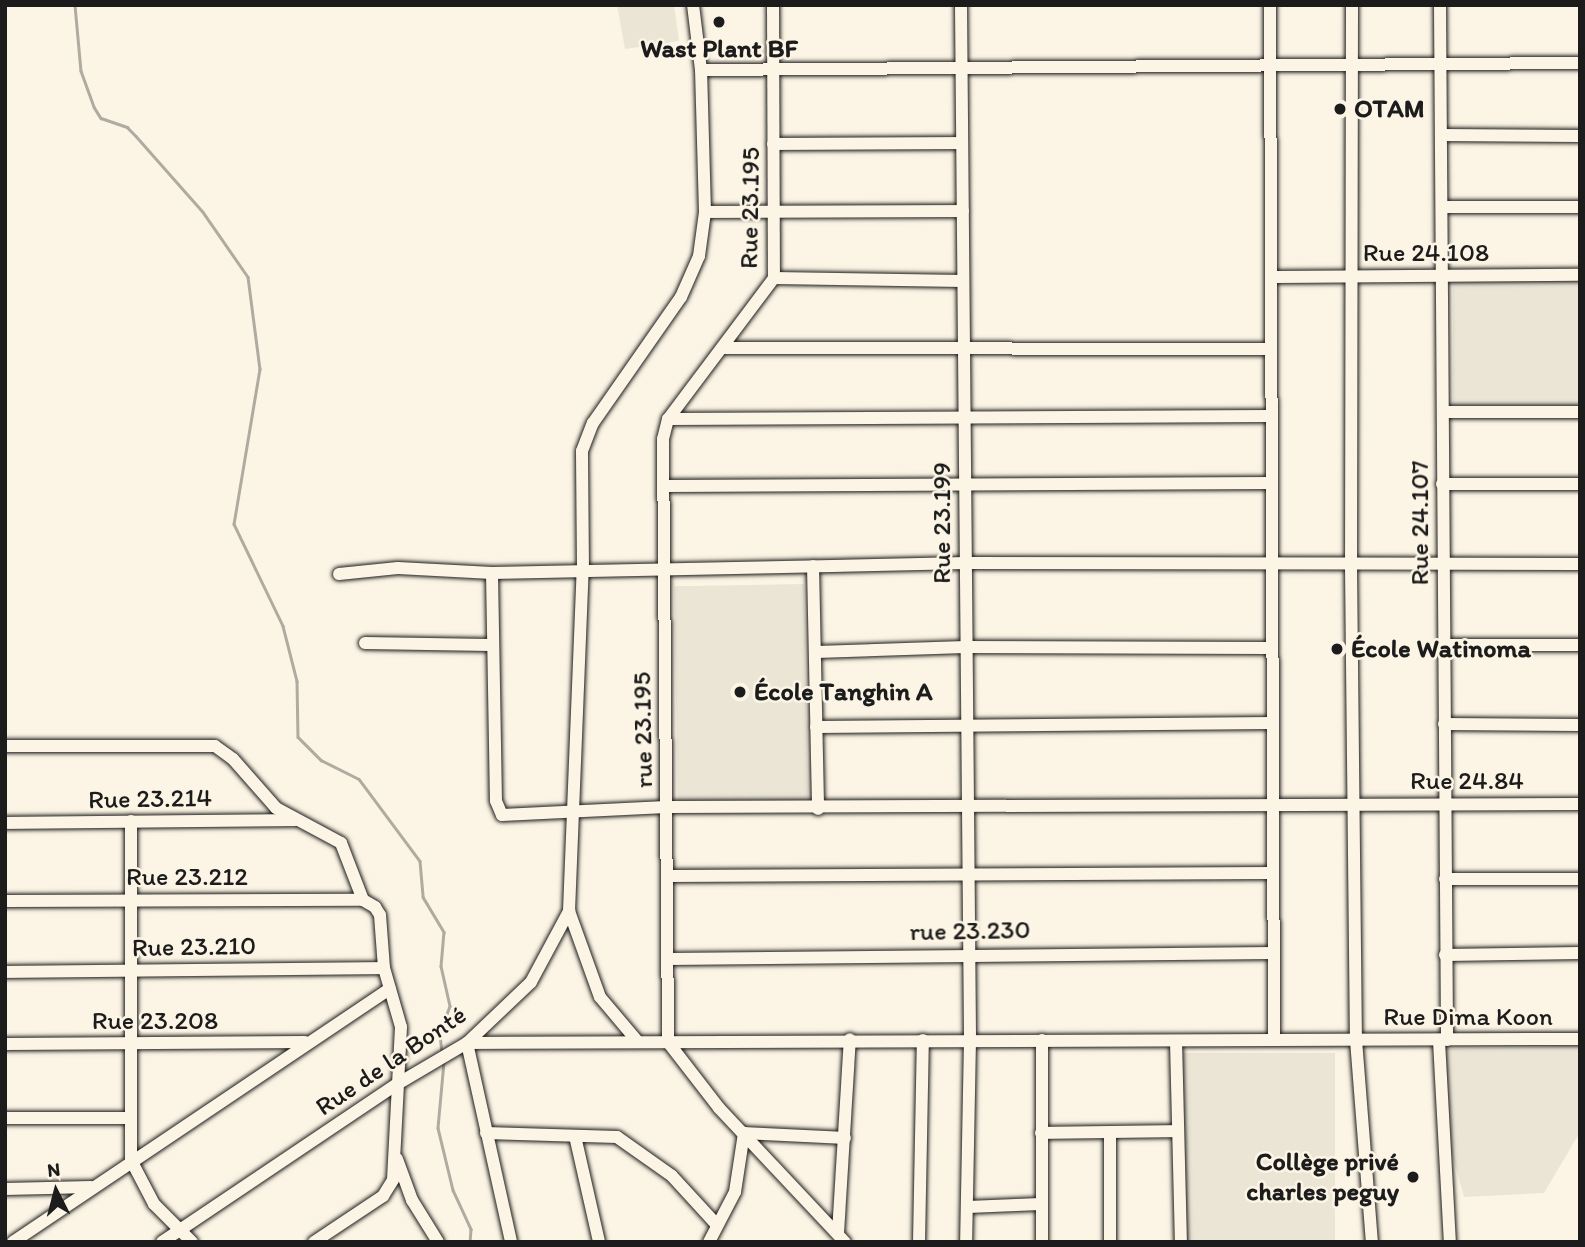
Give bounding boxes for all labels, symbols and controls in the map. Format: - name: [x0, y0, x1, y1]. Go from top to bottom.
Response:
- marker: Wast Plant BF: [711, 14, 727, 30]
- place label: Wast Plant BF: [640, 33, 798, 65]
- place label: OTAM: [1354, 93, 1425, 125]
- marker: OTAM: [1332, 101, 1348, 117]
- street label: Rue 23.195: [733, 147, 767, 269]
- street label: Rue 24.108: [1363, 237, 1489, 269]
- street label: Rue 24.107: [1404, 461, 1436, 585]
- street label: Rue 23.199: [926, 462, 958, 584]
- place label: École Watinoma: [1351, 633, 1530, 665]
- marker: École Watinoma: [1329, 641, 1345, 657]
- street label: rue 23.195: [626, 672, 660, 788]
- place label: École Tanghin A: [754, 676, 931, 708]
- marker: École Tanghin A: [732, 684, 748, 700]
- street label: Rue 24.84: [1410, 765, 1524, 797]
- street label: Rue 23.214: [88, 782, 212, 816]
- street label: Rue 23.212: [126, 861, 248, 893]
- street label: rue 23.230: [909, 914, 1031, 948]
- street label: Rue 23.210: [132, 930, 256, 964]
- street label: Rue de la Bonté: [310, 999, 472, 1123]
- street label: Rue Dima Koon: [1383, 1001, 1553, 1033]
- street label: Rue 23.208: [92, 1005, 218, 1037]
- place label: Collège privé charles peguy: [1247, 1146, 1399, 1208]
- north arrow: [21, 1156, 91, 1226]
- text: N: [46, 1158, 61, 1182]
- marker: Collège privé charles peguy: [1405, 1169, 1421, 1185]

